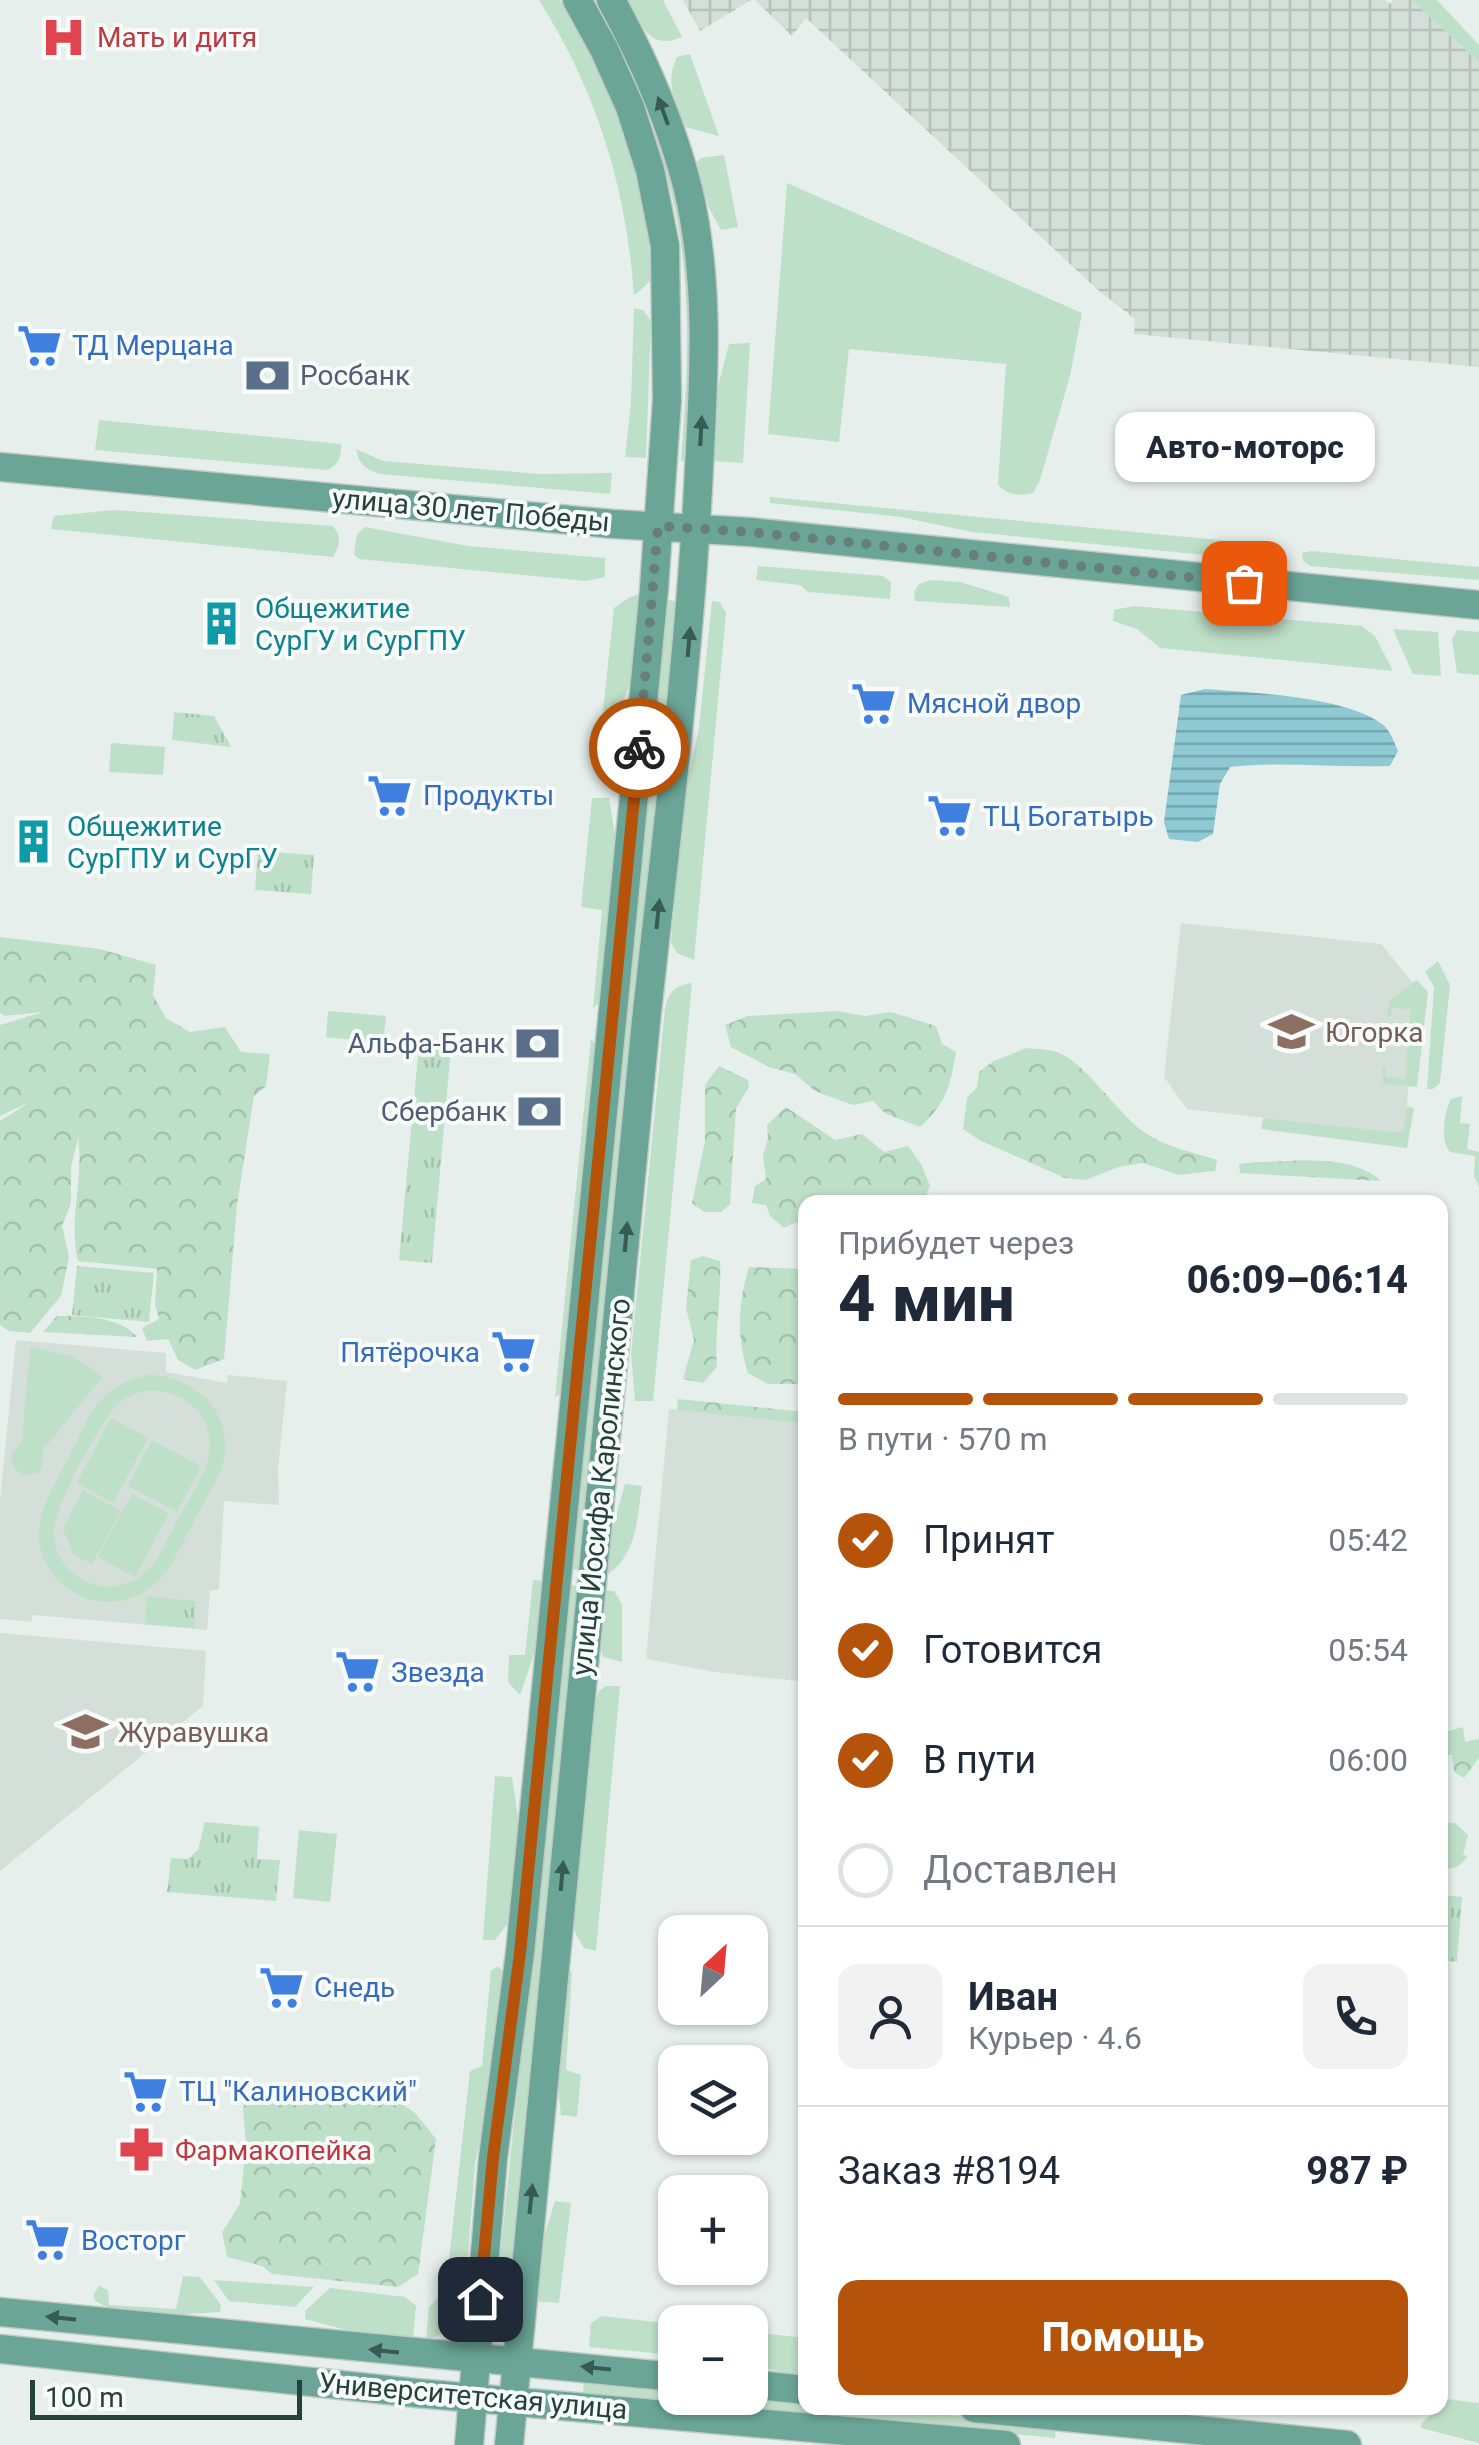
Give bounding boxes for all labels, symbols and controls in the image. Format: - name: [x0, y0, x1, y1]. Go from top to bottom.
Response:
- hospital icon: Мать и дитя: [40, 13, 88, 61]
- place label: Мать и дитя: [97, 21, 257, 54]
- one-way arrow: [655, 96, 670, 126]
- supermarket icon: ТД Мерцана: [15, 321, 63, 369]
- place label: ТД Мерцана: [72, 329, 234, 362]
- bank icon: Росбанк: [243, 351, 291, 399]
- place label: Росбанк: [300, 359, 410, 392]
- callout: Авто-моторс: [1114, 413, 1374, 483]
- one-way arrow: [693, 415, 709, 447]
- text: Авто-моторс: [1146, 428, 1344, 466]
- street label: улица 30 лет Победы: [331, 481, 611, 539]
- pin: [1202, 541, 1287, 626]
- icon: bag: [1217, 556, 1272, 611]
- place label: Общежитие СурГУ и СурГПУ: [255, 592, 466, 657]
- building icon: Общежитие СурГУ и СурГПУ: [198, 600, 246, 648]
- one-way arrow: [681, 626, 697, 658]
- supermarket icon: Мясной двор: [850, 679, 898, 727]
- place label: Мясной двор: [907, 687, 1081, 720]
- courier: [589, 698, 689, 798]
- icon: bike: [612, 721, 667, 776]
- supermarket icon: Продукты: [366, 771, 414, 819]
- place label: Продукты: [423, 779, 554, 812]
- supermarket icon: ТЦ Богатырь: [926, 792, 974, 840]
- place label: ТЦ Богатырь: [983, 800, 1154, 833]
- place label: Общежитие СурГПУ и СурГУ: [67, 810, 278, 875]
- building icon: Общежитие СурГПУ и СурГУ: [10, 818, 58, 866]
- one-way arrow: [650, 897, 666, 929]
- school or university icon: Югорка: [1268, 1008, 1316, 1056]
- place label: Югорка: [1325, 1016, 1424, 1049]
- bank icon: Альфа-Банк: [514, 1019, 562, 1067]
- place label: Альфа-Банк: [348, 1027, 505, 1060]
- bank icon: Сбербанк: [516, 1087, 564, 1135]
- place label: Сбербанк: [381, 1095, 507, 1128]
- one-way arrow: [618, 1221, 634, 1253]
- text: Прибудет через: [838, 1224, 1074, 1262]
- text: 06:09–06:14: [1187, 1258, 1408, 1302]
- text: 4 мин: [838, 1261, 1015, 1337]
- street label: улица Иосифа Каролинского: [565, 1297, 637, 1677]
- supermarket icon: Пятёрочка: [489, 1328, 537, 1376]
- place label: Пятёрочка: [340, 1336, 480, 1369]
- text: В пути · 570 m: [838, 1420, 1048, 1458]
- icon: check: [838, 1513, 893, 1568]
- text: Принят: [923, 1518, 1054, 1562]
- text: 05:42: [1328, 1521, 1408, 1559]
- icon: check: [838, 1623, 893, 1678]
- text: Готовится: [923, 1628, 1102, 1672]
- text: 05:54: [1328, 1631, 1408, 1669]
- supermarket icon: Звезда: [334, 1648, 382, 1696]
- place label: Звезда: [391, 1656, 485, 1689]
- school or university icon: Журавушка: [61, 1708, 109, 1756]
- place label: Журавушка: [118, 1716, 269, 1749]
- icon: check: [838, 1733, 893, 1788]
- text: В пути: [923, 1738, 1036, 1782]
- text: 06:00: [1328, 1741, 1408, 1779]
- text: Доставлен: [923, 1848, 1118, 1892]
- one-way arrow: [555, 1859, 571, 1891]
- north arrow: [658, 1915, 768, 2025]
- map controls: [658, 1915, 768, 2415]
- supermarket icon: Снедь: [257, 1963, 305, 2011]
- button: person: [838, 1964, 943, 2069]
- button: phone: [1303, 1964, 1408, 2069]
- place label: Снедь: [314, 1971, 395, 2004]
- text: Иван: [968, 1975, 1058, 2019]
- text: Курьер · 4.6: [968, 2019, 1142, 2057]
- button: layers: [658, 2045, 768, 2155]
- supermarket icon: ТЦ "Калиновский": [122, 2067, 170, 2115]
- place label: ТЦ "Калиновский": [179, 2075, 417, 2108]
- pharmacy icon: Фармакопейка: [118, 2126, 166, 2174]
- place label: Фармакопейка: [175, 2134, 372, 2167]
- text: Заказ #8194: [838, 2149, 1060, 2193]
- text: 987 ₽: [1306, 2149, 1408, 2193]
- button: +: [658, 2175, 768, 2285]
- one-way arrow: [523, 2183, 539, 2215]
- supermarket icon: Восторг: [24, 2216, 72, 2264]
- place label: Восторг: [81, 2224, 186, 2257]
- pin: [438, 2257, 523, 2342]
- icon: home: [453, 2272, 508, 2327]
- button: Помощь: [838, 2280, 1408, 2395]
- button: −: [658, 2305, 768, 2415]
- one-way arrow: [44, 2310, 76, 2326]
- one-way arrow: [368, 2343, 399, 2359]
- one-way arrow: [579, 2360, 611, 2376]
- street label: Университетская улица: [317, 2366, 629, 2426]
- scale bar: [30, 2375, 302, 2420]
- text: 100 m: [45, 2381, 124, 2414]

